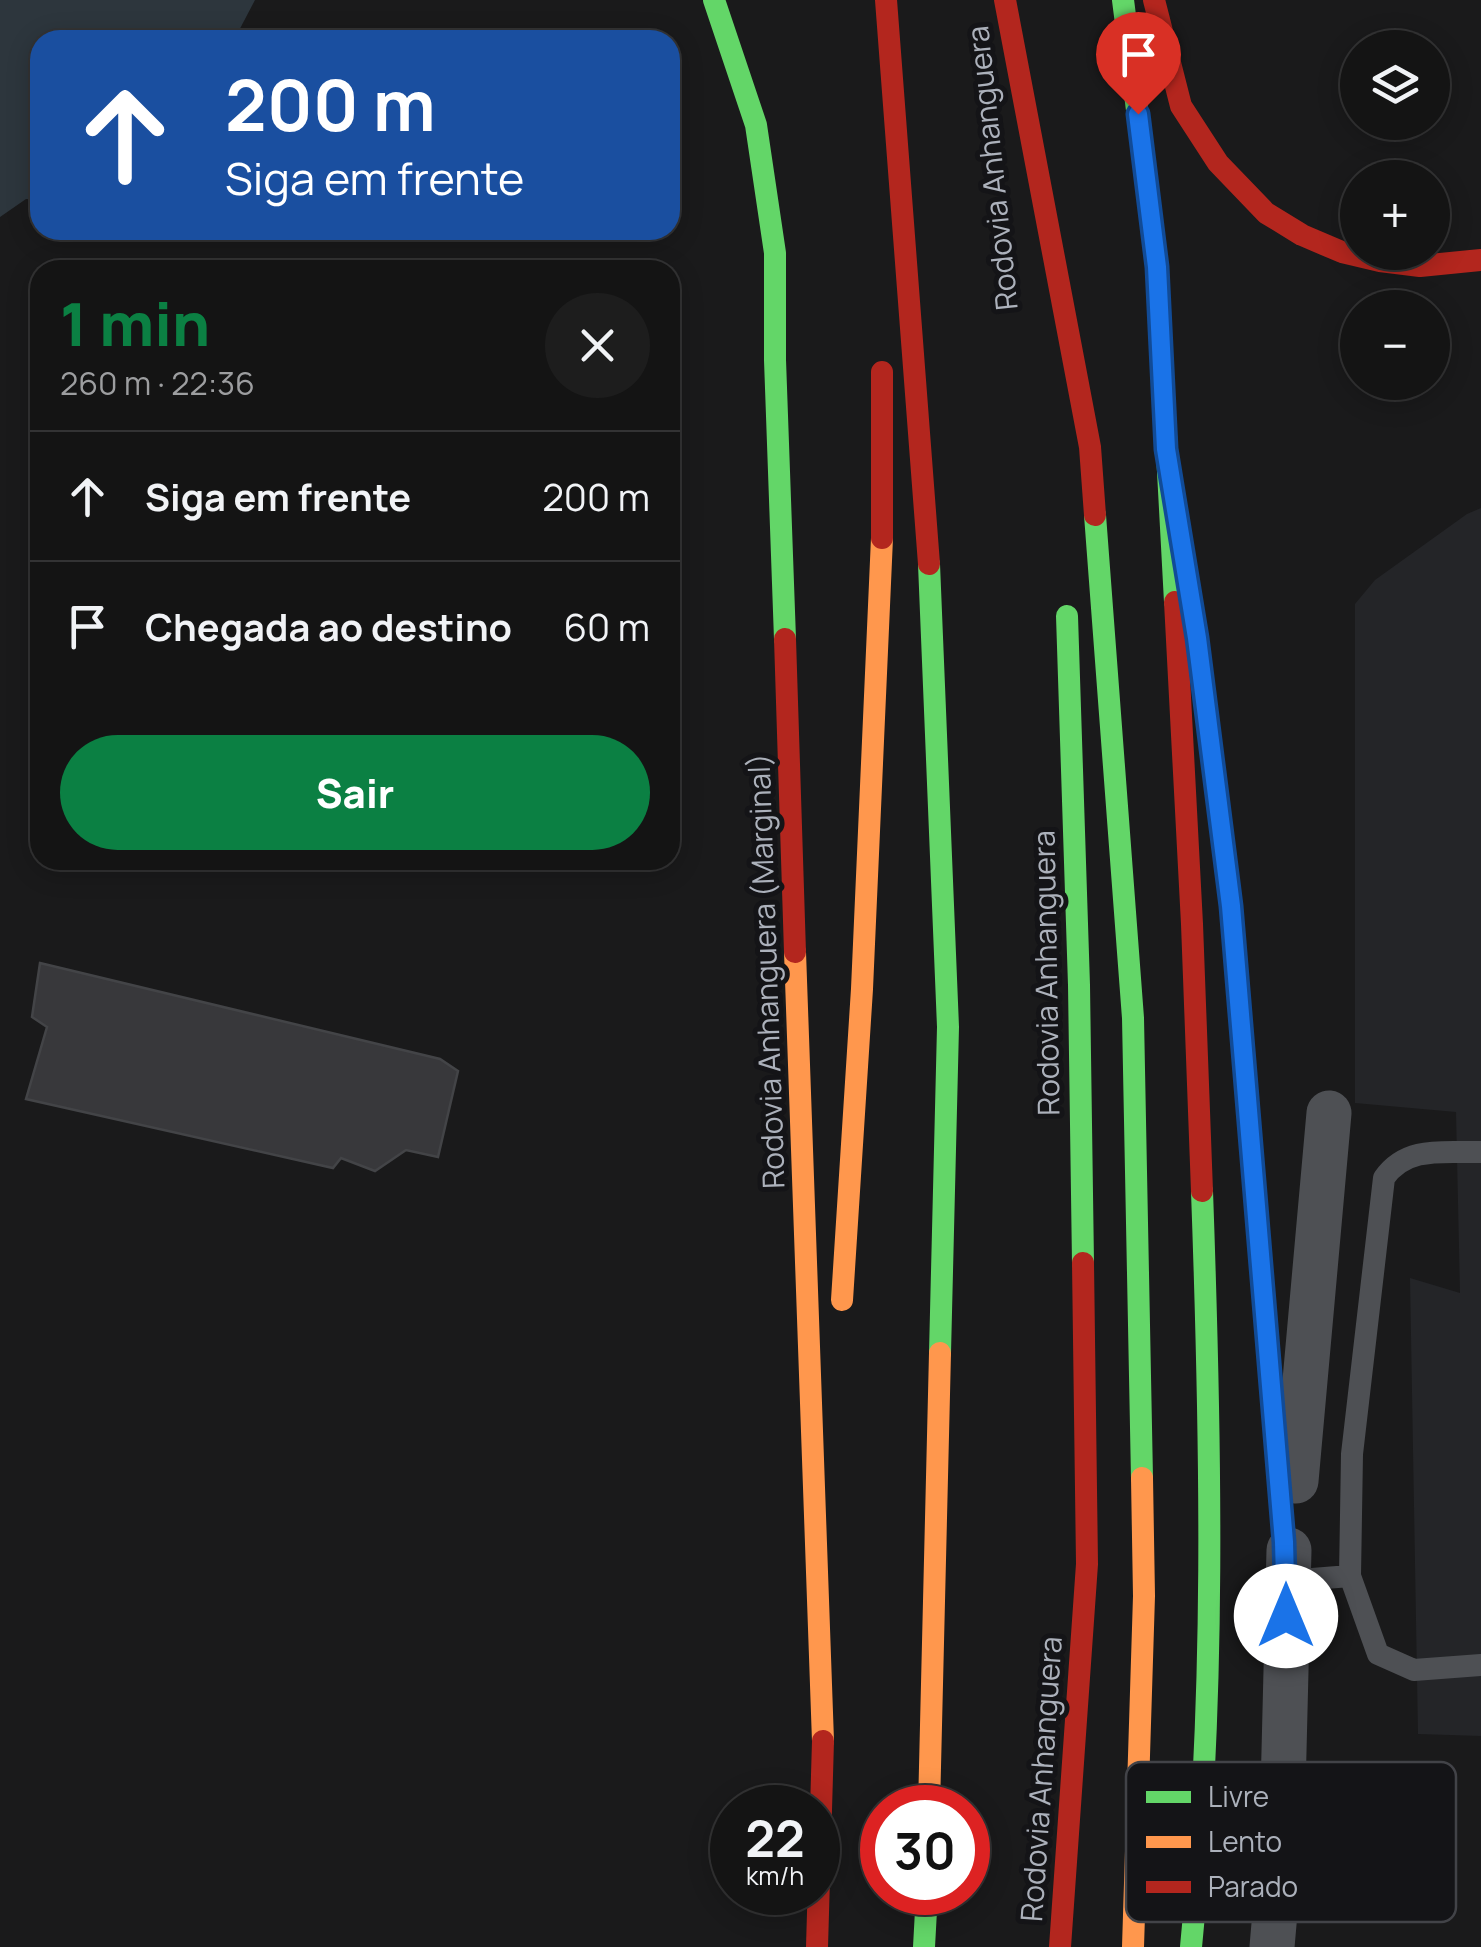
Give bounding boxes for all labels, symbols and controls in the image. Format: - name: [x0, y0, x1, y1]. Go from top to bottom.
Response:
- pin: [1096, 12, 1181, 115]
- street label: Rodovia Anhanguera: [956, 24, 1027, 312]
- icon: arrive: [1111, 27, 1166, 82]
- map controls: [1340, 30, 1450, 400]
- button: layers: [1340, 30, 1450, 140]
- text: 200 m: [225, 56, 436, 152]
- icon: ahead: [60, 70, 190, 200]
- text: Siga em frente: [225, 147, 524, 209]
- button: +: [1340, 160, 1450, 270]
- text: 1 min: [60, 282, 210, 364]
- button: −: [1340, 290, 1450, 400]
- button: close: [545, 293, 650, 398]
- text: 260 m · 22:36: [60, 361, 255, 405]
- icon: ahead: [60, 469, 115, 524]
- text: Siga em frente: [145, 470, 411, 522]
- text: 200 m: [542, 470, 650, 522]
- icon: arrive: [60, 599, 115, 654]
- text: Chegada ao destino: [145, 600, 512, 652]
- text: 60 m: [563, 600, 650, 652]
- button: Sair: [60, 735, 650, 850]
- street label: Rodovia Anhanguera (Marginal): [737, 753, 794, 1189]
- street label: Rodovia Anhanguera: [1023, 830, 1068, 1116]
- position arrow: [1234, 1564, 1338, 1668]
- street label: Rodovia Anhanguera: [1010, 1635, 1071, 1923]
- legend: [1126, 1762, 1456, 1922]
- text: Livre: [1208, 1777, 1269, 1815]
- speed limit sign: 30: [860, 1785, 990, 1915]
- text: 22: [745, 1804, 805, 1872]
- text: Lento: [1208, 1822, 1282, 1860]
- text: km/h: [746, 1858, 804, 1893]
- text: Parado: [1208, 1867, 1298, 1905]

